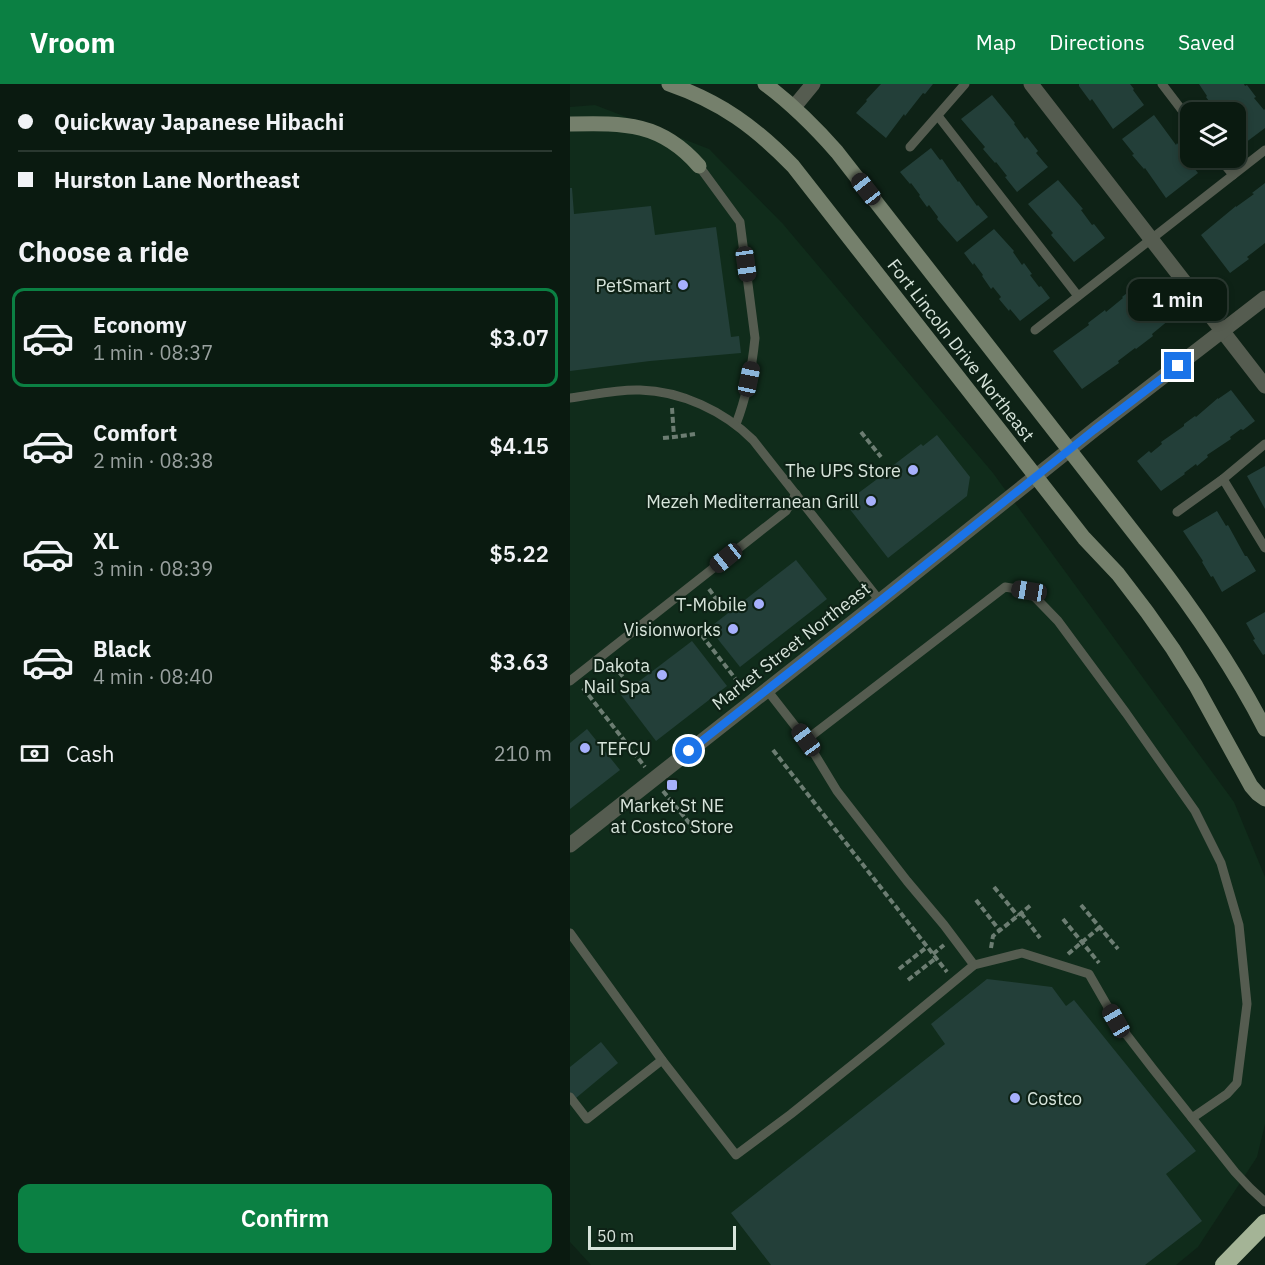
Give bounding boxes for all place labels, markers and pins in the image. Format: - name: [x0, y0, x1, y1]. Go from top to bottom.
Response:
- place label: PetSmart: [595, 274, 671, 297]
- marker: PetSmart: [676, 278, 690, 292]
- place label: The UPS Store: [785, 459, 901, 482]
- marker: The UPS Store: [906, 463, 920, 477]
- place label: Mezeh Mediterranean Grill: [646, 490, 859, 513]
- marker: Mezeh Mediterranean Grill: [864, 494, 878, 508]
- place label: T-Mobile: [676, 593, 747, 616]
- marker: T-Mobile: [752, 597, 766, 611]
- place label: Visionworks: [624, 618, 721, 641]
- marker: Visionworks: [726, 622, 740, 636]
- place label: Dakota Nail Spa: [584, 654, 650, 698]
- marker: Dakota Nail Spa: [655, 668, 669, 682]
- place label: TEFCU: [597, 737, 651, 760]
- marker: TEFCU: [578, 741, 592, 755]
- marker: Market St NE at Costco Store: [665, 778, 679, 792]
- place label: Market St NE at Costco Store: [611, 794, 734, 838]
- place label: Costco: [1027, 1087, 1082, 1110]
- marker: Costco: [1008, 1091, 1022, 1105]

